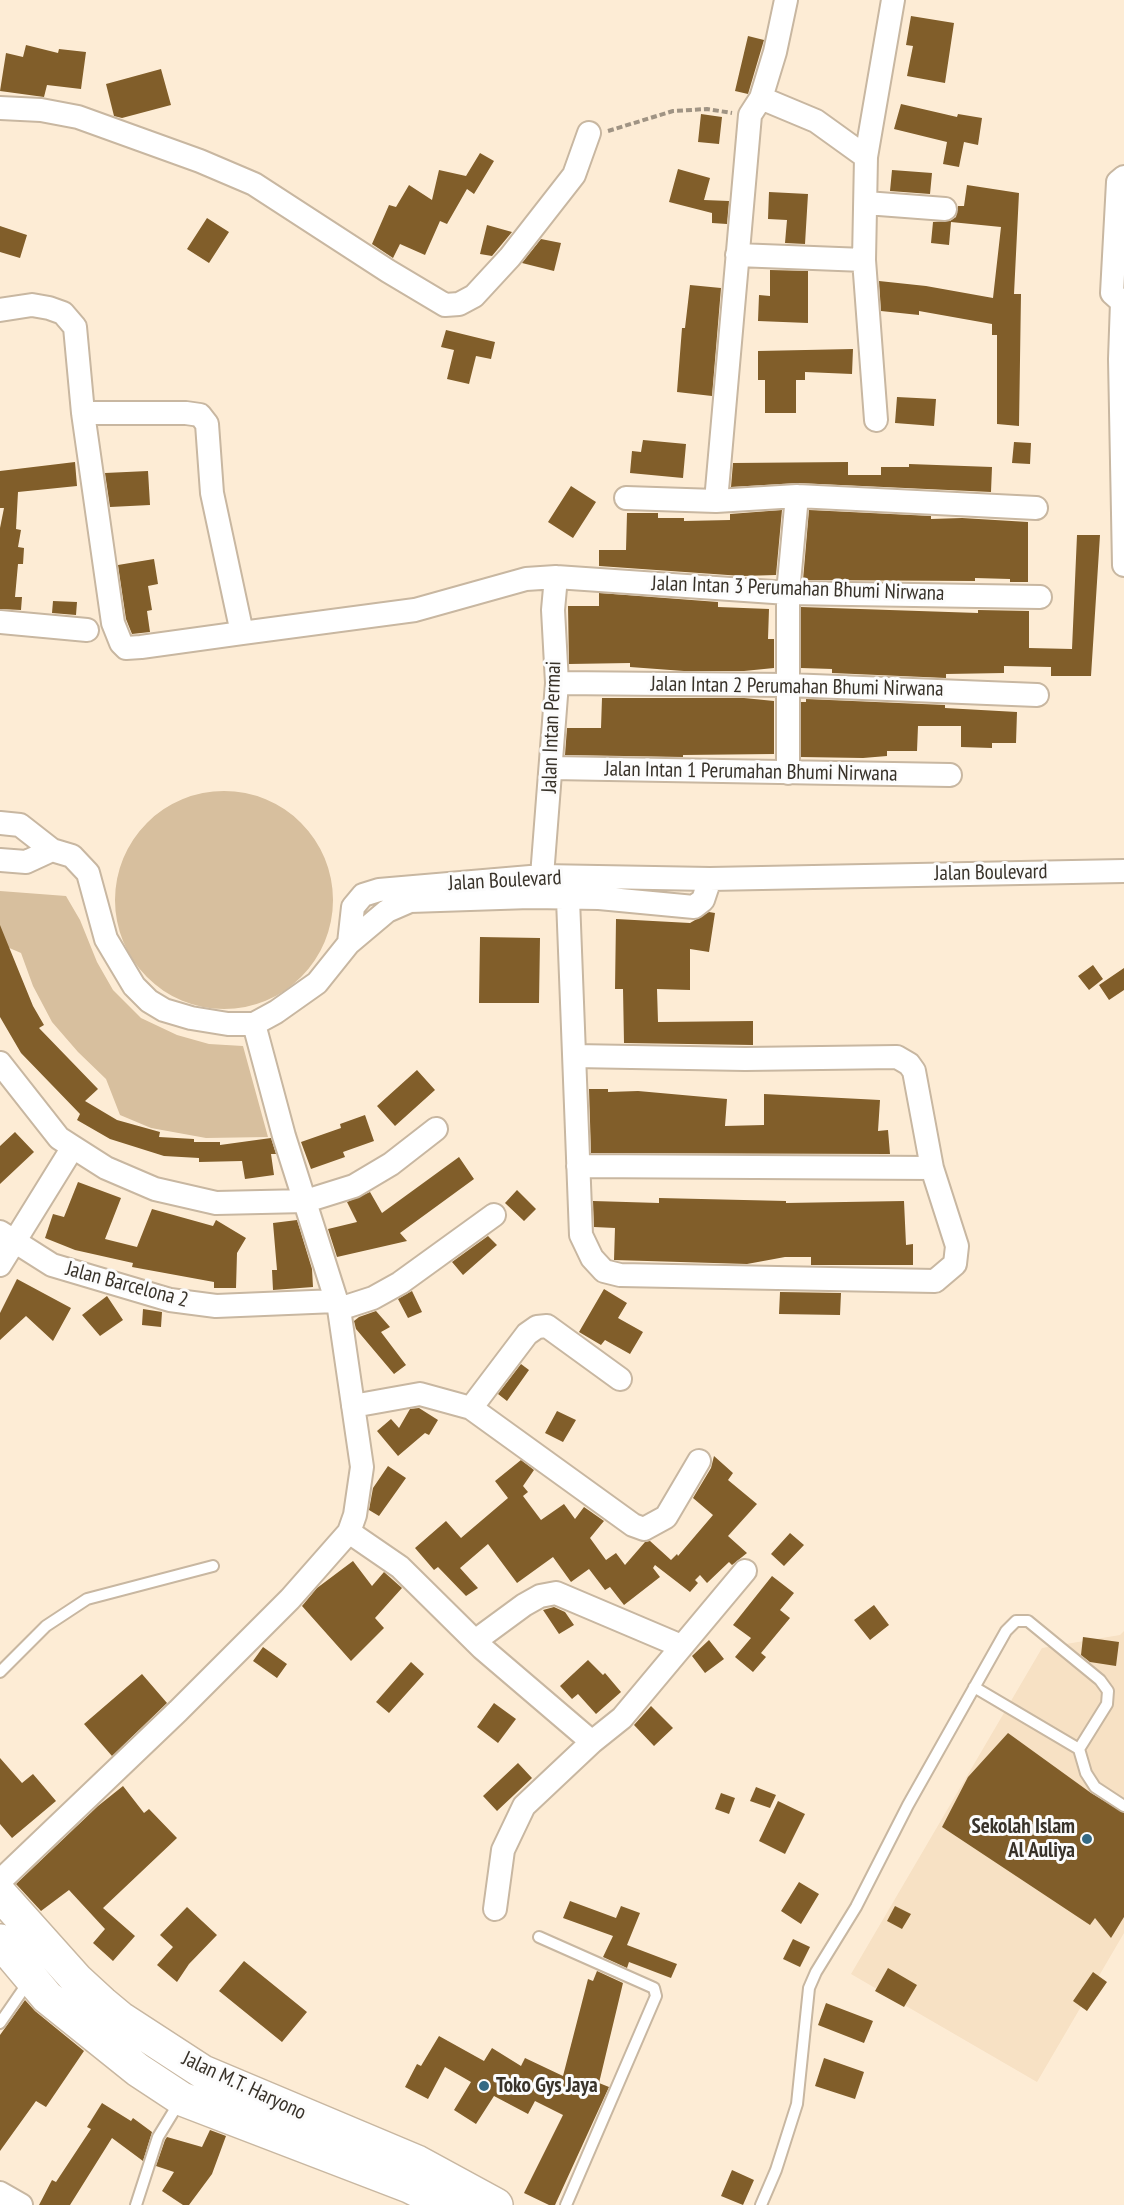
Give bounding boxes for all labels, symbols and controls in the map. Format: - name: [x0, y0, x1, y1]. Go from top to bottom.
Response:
- street label: Jalan Intan 3 Perumahan Bhumi Nirwana: [651, 571, 945, 607]
- street label: Jalan Intan Permai: [537, 660, 567, 794]
- street label: Jalan Intan 2 Perumahan Bhumi Nirwana: [650, 672, 944, 702]
- street label: Jalan Intan 1 Perumahan Bhumi Nirwana: [604, 757, 898, 787]
- street label: Jalan Boulevard: [934, 859, 1048, 887]
- street label: Jalan Boulevard: [448, 865, 562, 897]
- street label: Jalan Barcelona 2: [63, 1257, 191, 1313]
- place label: Sekolah Islam Al Auliya: [971, 1814, 1075, 1864]
- marker: Sekolah Islam Al Auliya: [1080, 1832, 1094, 1846]
- street label: Jalan M.T. Haryono: [178, 2046, 310, 2126]
- place label: Toko Gys Jaya: [496, 2073, 598, 2099]
- marker: Toko Gys Jaya: [477, 2079, 491, 2093]

